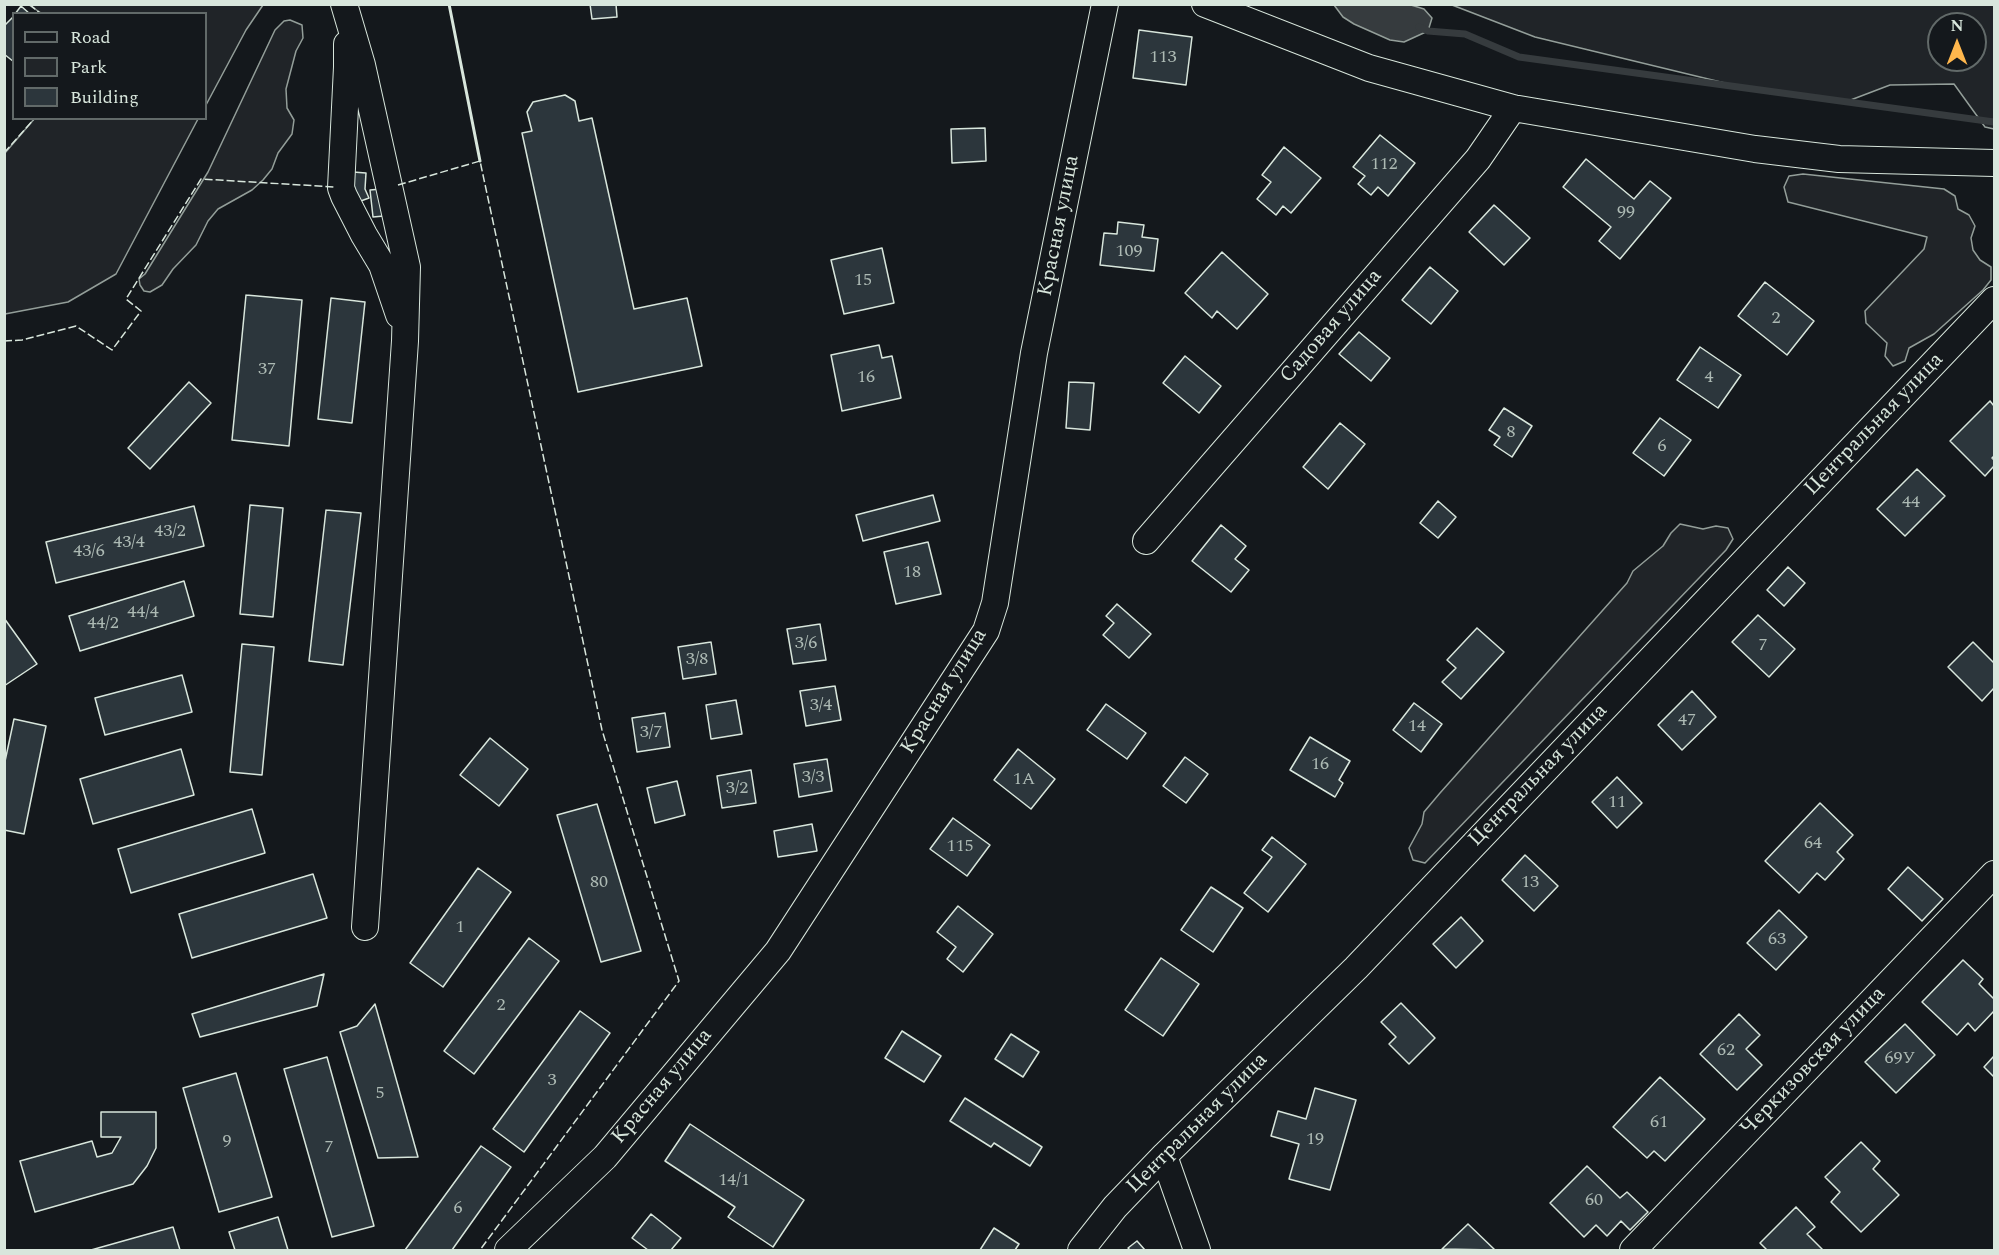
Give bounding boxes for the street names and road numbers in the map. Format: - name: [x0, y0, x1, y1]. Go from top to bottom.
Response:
- street label: Красная улица: [1034, 153, 1086, 299]
- street label: Садовая улица: [1276, 265, 1388, 389]
- street label: Центральная улица: [1800, 348, 1950, 502]
- street label: Красная улица: [896, 625, 994, 759]
- street label: Центральная улица: [1464, 699, 1614, 853]
- street label: Черкизовская улица: [1736, 982, 1892, 1142]
- street label: Красная улица: [607, 1024, 719, 1150]
- street label: Центральная улица: [1122, 1048, 1274, 1200]

